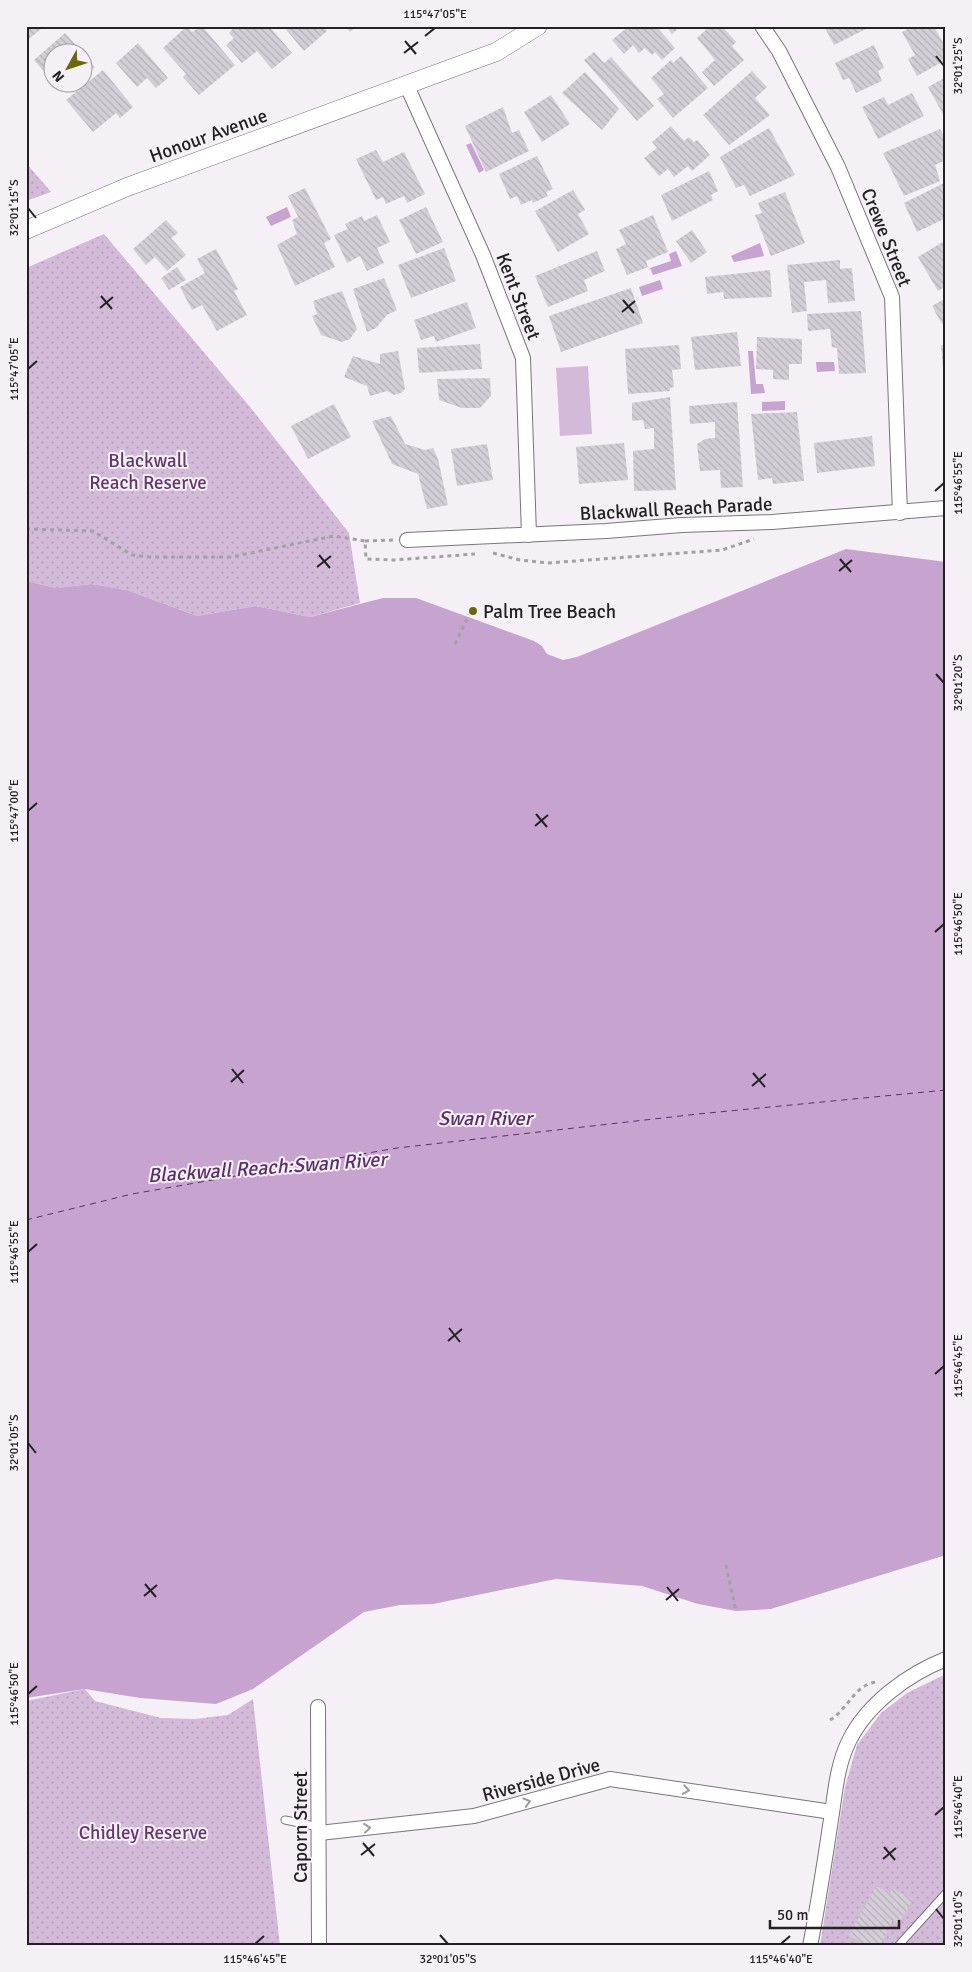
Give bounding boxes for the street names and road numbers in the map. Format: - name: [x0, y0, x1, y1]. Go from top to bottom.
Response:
- street label: Honour Avenue: [146, 103, 271, 168]
- street label: Crewe Street: [855, 185, 917, 290]
- street label: Kent Street: [491, 249, 546, 344]
- street label: Blackwall Reach Parade: [579, 492, 773, 526]
- street label: Riverside Drive: [480, 1753, 603, 1807]
- street label: Caporn Street: [289, 1771, 313, 1883]

